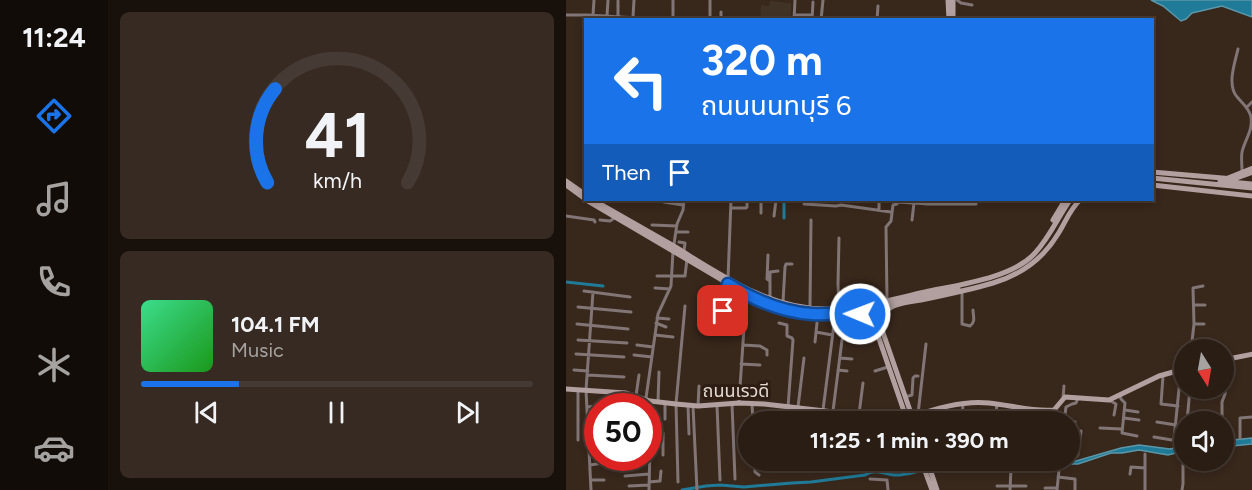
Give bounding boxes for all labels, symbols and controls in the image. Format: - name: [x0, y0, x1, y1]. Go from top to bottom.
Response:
- text: 11:24: [22, 21, 86, 54]
- text: 320 m: [701, 35, 823, 86]
- icon: left: [602, 42, 680, 120]
- text: ถนนนนทบุรี 6: [701, 89, 851, 122]
- icon: directions: [33, 95, 75, 137]
- text: 41: [304, 98, 370, 173]
- icon: arrive: [663, 156, 696, 189]
- text: Then: [602, 159, 651, 186]
- text: km/h: [313, 168, 361, 193]
- icon: music: [33, 178, 75, 220]
- icon: phone: [33, 261, 75, 303]
- position arrow: [828, 282, 892, 346]
- pin: [697, 285, 748, 336]
- icon: arrive: [706, 294, 739, 327]
- text: 104.1 FM: [231, 311, 319, 338]
- text: Music: [231, 338, 284, 362]
- north arrow: [1174, 339, 1234, 399]
- map controls: [1174, 339, 1234, 471]
- icon: climate: [33, 344, 75, 386]
- street label: ถนนเรวดี: [703, 380, 769, 402]
- speed limit sign: 50: [584, 393, 662, 471]
- icon: previous: [190, 396, 223, 429]
- icon: pause: [320, 396, 353, 429]
- icon: next: [451, 396, 484, 429]
- button: sound: [1174, 411, 1234, 471]
- icon: car: [33, 427, 75, 469]
- text: 11:25 · 1 min · 390 m: [810, 427, 1008, 454]

